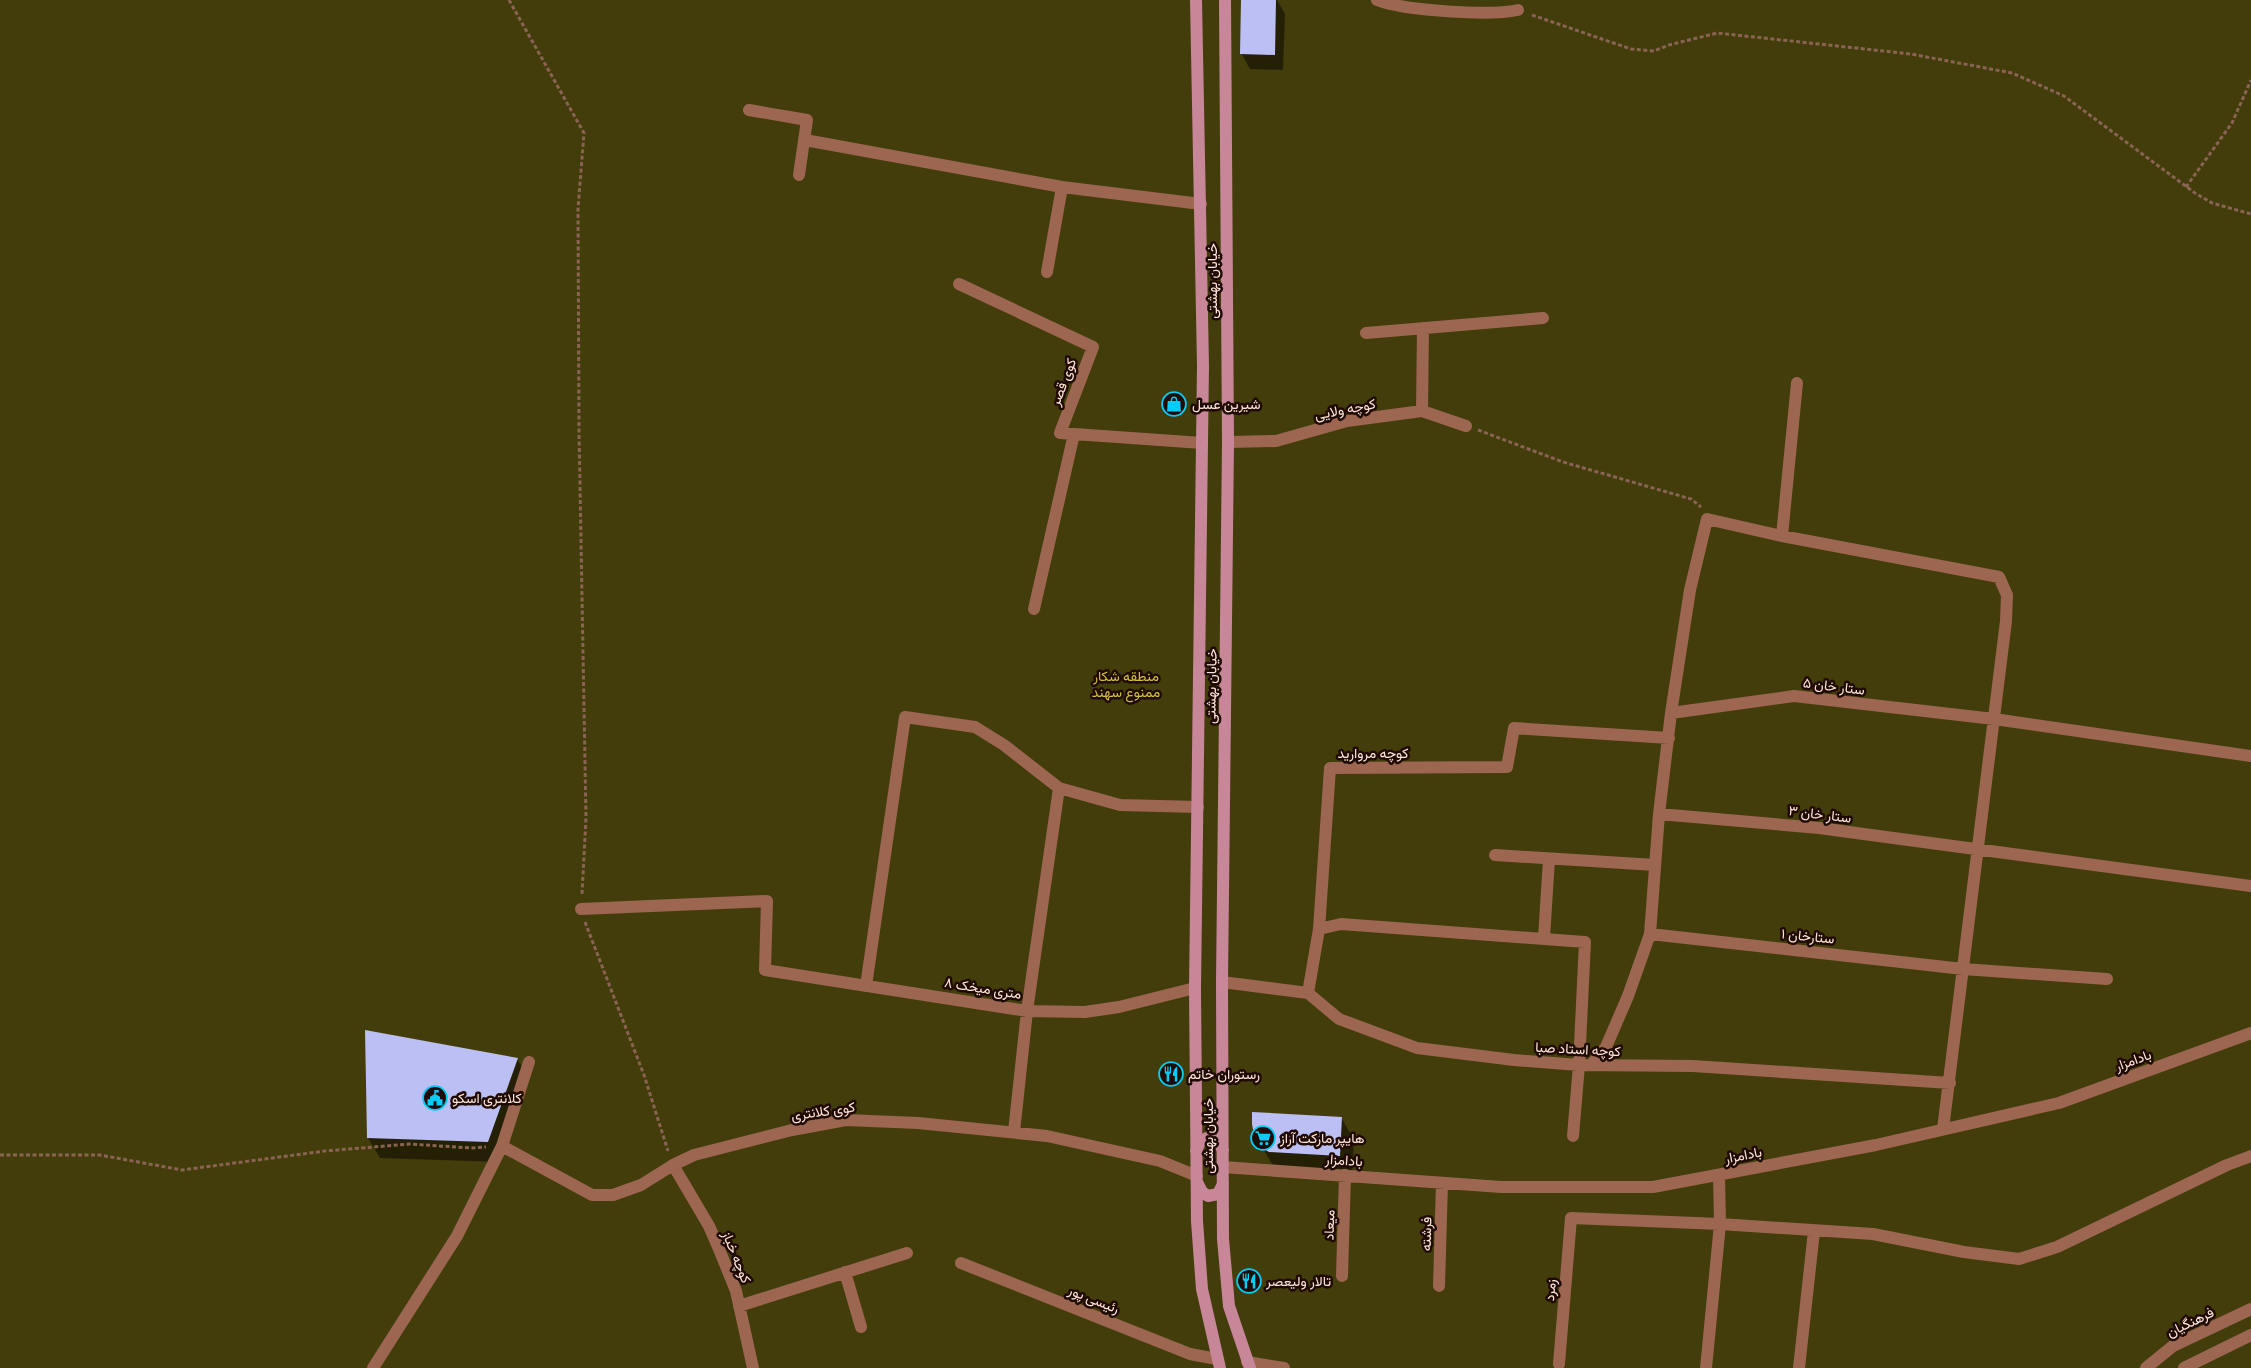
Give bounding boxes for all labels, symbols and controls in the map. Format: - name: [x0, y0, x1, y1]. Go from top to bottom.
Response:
- street label: خیابان بهشتی: [1204, 243, 1221, 319]
- street label: کوی قصر: [1046, 356, 1080, 409]
- shop icon: شیرین عسل: [1161, 391, 1187, 417]
- street label: کوچه ولایی: [1313, 395, 1377, 425]
- place label: شیرین عسل: [1192, 396, 1261, 413]
- street label: خیابان بهشتی: [1202, 648, 1221, 724]
- park label: منطقه شکار ممنوع سهند: [1092, 668, 1160, 703]
- street label: ستار خان ۵: [1802, 674, 1866, 699]
- street label: کوچه مروارید: [1337, 745, 1409, 763]
- street label: ستار خان ۳: [1788, 802, 1852, 827]
- street label: ستارخان ۱: [1780, 925, 1835, 948]
- street label: ۸ متری میخک: [943, 974, 1023, 1003]
- street label: کوچه استاد صبا: [1535, 1039, 1621, 1061]
- street label: بادامزار: [2112, 1046, 2154, 1075]
- restaurant icon: رستوران خاتم: [1158, 1061, 1184, 1087]
- place label: رستوران خاتم: [1188, 1066, 1260, 1083]
- public building icon: کلانتری اسکو: [422, 1085, 448, 1111]
- place label: کلانتری اسکو: [452, 1090, 522, 1107]
- street label: خیابان بهشتی: [1200, 1098, 1217, 1174]
- street label: کوی کلانتری: [790, 1099, 856, 1124]
- supermarket icon: هایپر مارکت آراز: [1250, 1125, 1276, 1151]
- place label: هایپر مارکت آراز: [1279, 1130, 1365, 1148]
- street label: بادامزار: [1722, 1144, 1763, 1168]
- street label: بادامزار: [1324, 1151, 1363, 1170]
- street label: میعاد: [1320, 1209, 1338, 1241]
- street label: فرشته: [1418, 1217, 1435, 1251]
- street label: کوچه خباز: [717, 1228, 755, 1286]
- restaurant icon: تالار ولیعصر: [1236, 1268, 1262, 1294]
- place label: تالار ولیعصر: [1265, 1273, 1331, 1290]
- street label: زمرد: [1541, 1278, 1560, 1302]
- street label: رئیسی پور: [1065, 1281, 1122, 1318]
- street label: فرهنگیان: [2164, 1304, 2217, 1341]

